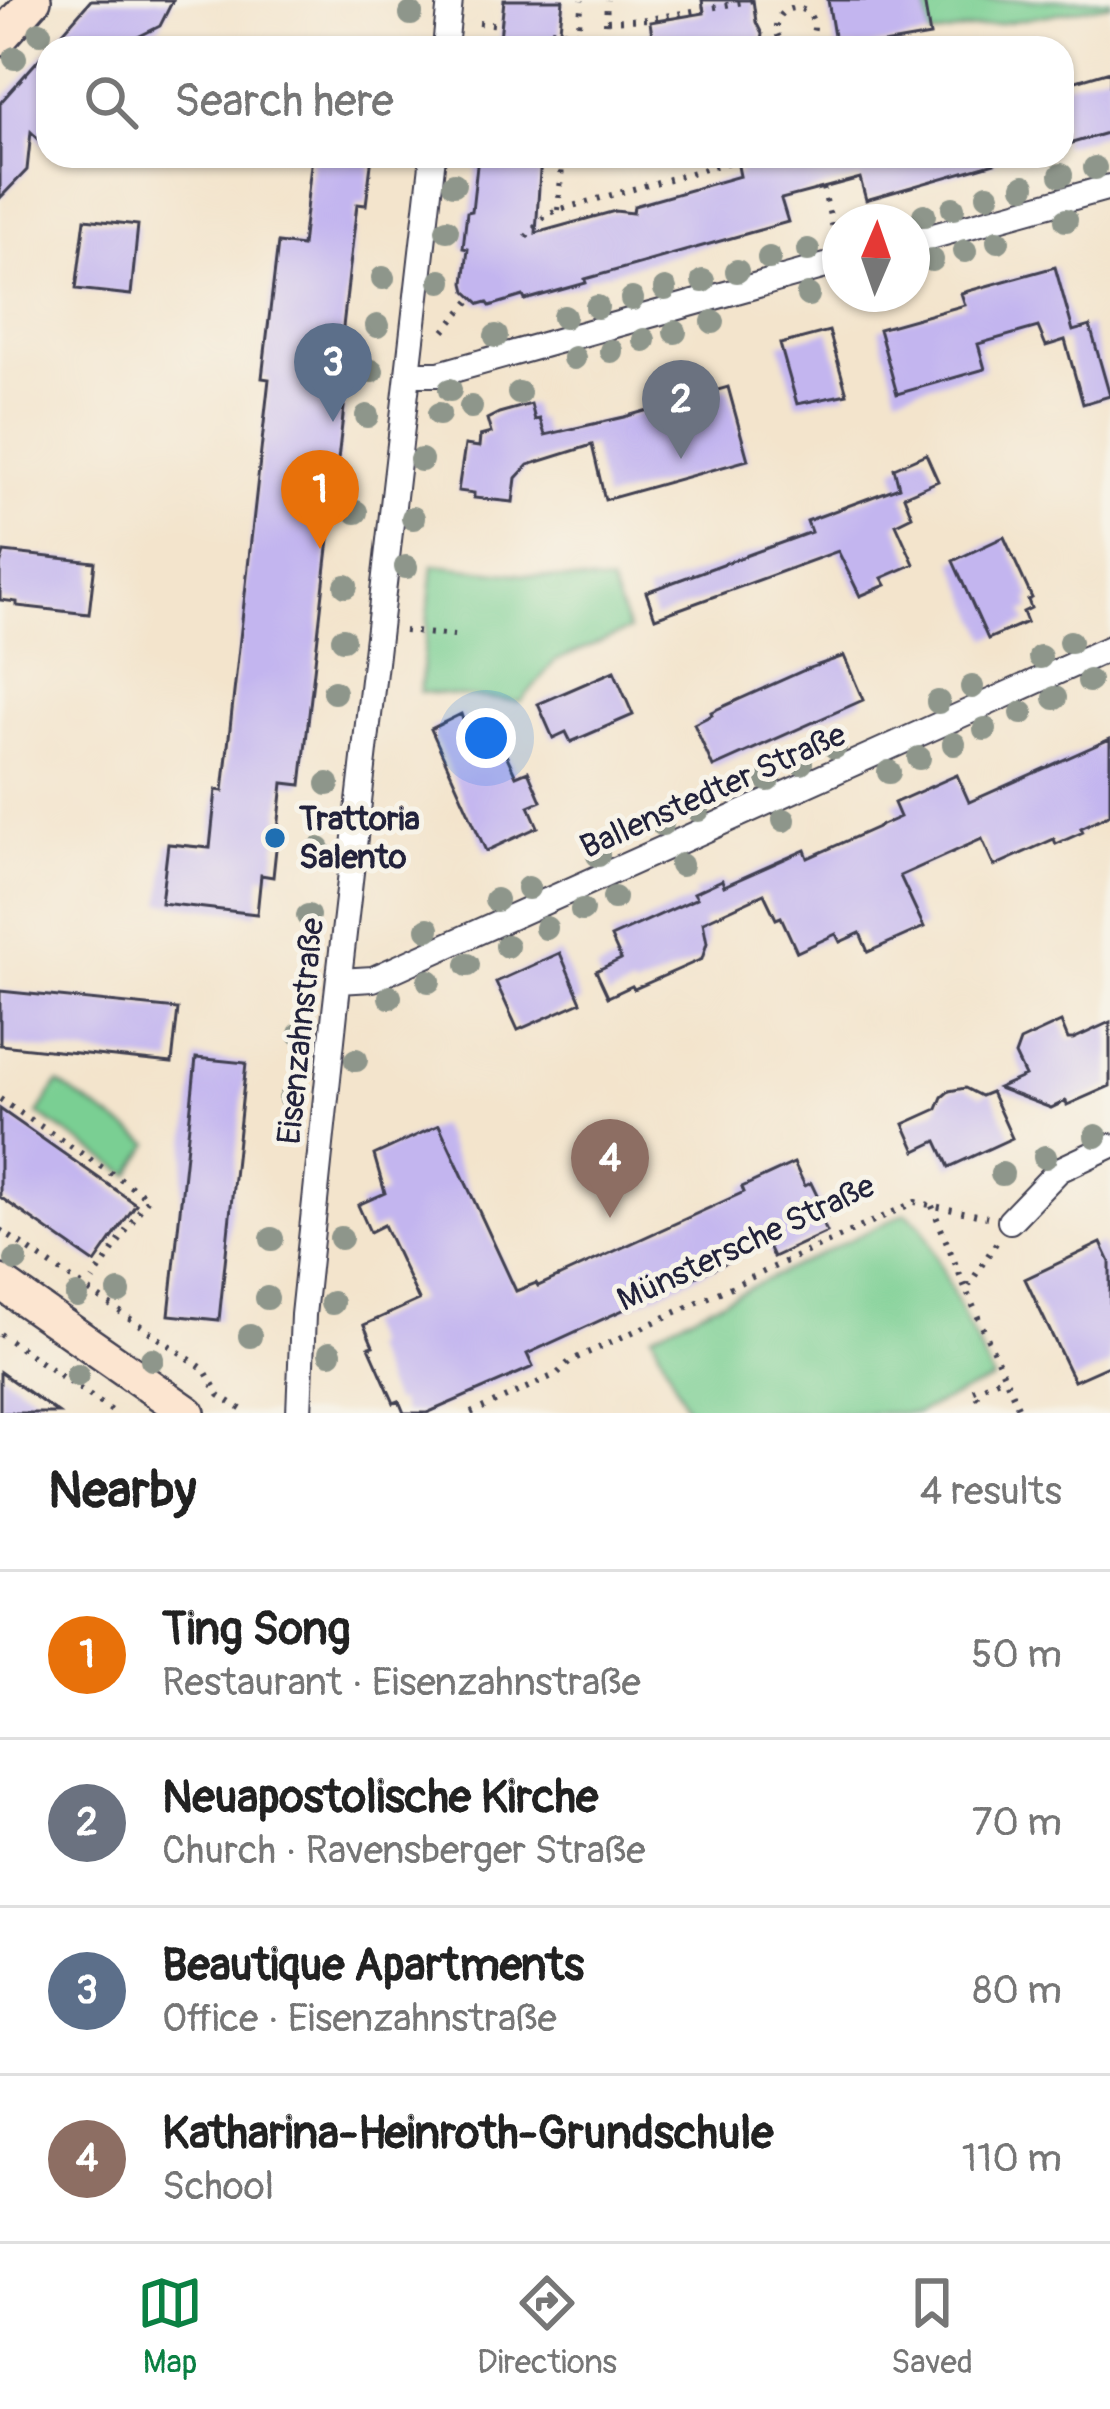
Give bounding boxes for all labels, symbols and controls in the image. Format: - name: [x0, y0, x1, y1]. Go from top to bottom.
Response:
- search box: [36, 36, 1074, 168]
- icon: search: [78, 69, 144, 135]
- text: Search here: [174, 74, 394, 130]
- north arrow: [822, 204, 930, 312]
- pin: 3: [294, 323, 372, 422]
- pin: 2: [642, 360, 720, 459]
- pin: 1: [281, 450, 359, 549]
- your location: [456, 708, 516, 768]
- street label: Ballenstedter Straße: [574, 714, 852, 868]
- place label: Trattoria Salento: [298, 799, 420, 878]
- marker: Trattoria Salento: [262, 825, 288, 851]
- street label: Eisenzahnstraße: [269, 916, 333, 1146]
- pin: 4: [571, 1119, 649, 1218]
- street label: Münstersche Straße: [611, 1165, 881, 1321]
- text: Nearby: [48, 1459, 196, 1523]
- text: 4 results: [920, 1467, 1062, 1516]
- text: Ting Song: [162, 1602, 350, 1658]
- text: 1: [79, 1630, 95, 1679]
- text: 50 m: [971, 1630, 1062, 1679]
- text: Restaurant · Eisenzahnstraße: [162, 1658, 641, 1707]
- text: Neuapostolische Kirche: [162, 1770, 598, 1826]
- text: 2: [76, 1798, 98, 1847]
- text: 70 m: [972, 1798, 1062, 1847]
- text: Church · Ravensberger Straße: [162, 1826, 645, 1875]
- text: Beautique Apartments: [162, 1938, 584, 1994]
- text: 3: [76, 1966, 98, 2015]
- text: 80 m: [973, 1966, 1062, 2015]
- text: Office · Eisenzahnstraße: [162, 1994, 557, 2043]
- text: Katharina-Heinroth-Grundschule: [162, 2106, 773, 2162]
- text: 4: [76, 2134, 98, 2183]
- text: 110 m: [962, 2134, 1062, 2183]
- text: School: [162, 2162, 274, 2211]
- tab: Map: [137, 2270, 203, 2383]
- tab: Directions: [477, 2270, 617, 2383]
- tab: Saved: [891, 2270, 973, 2383]

